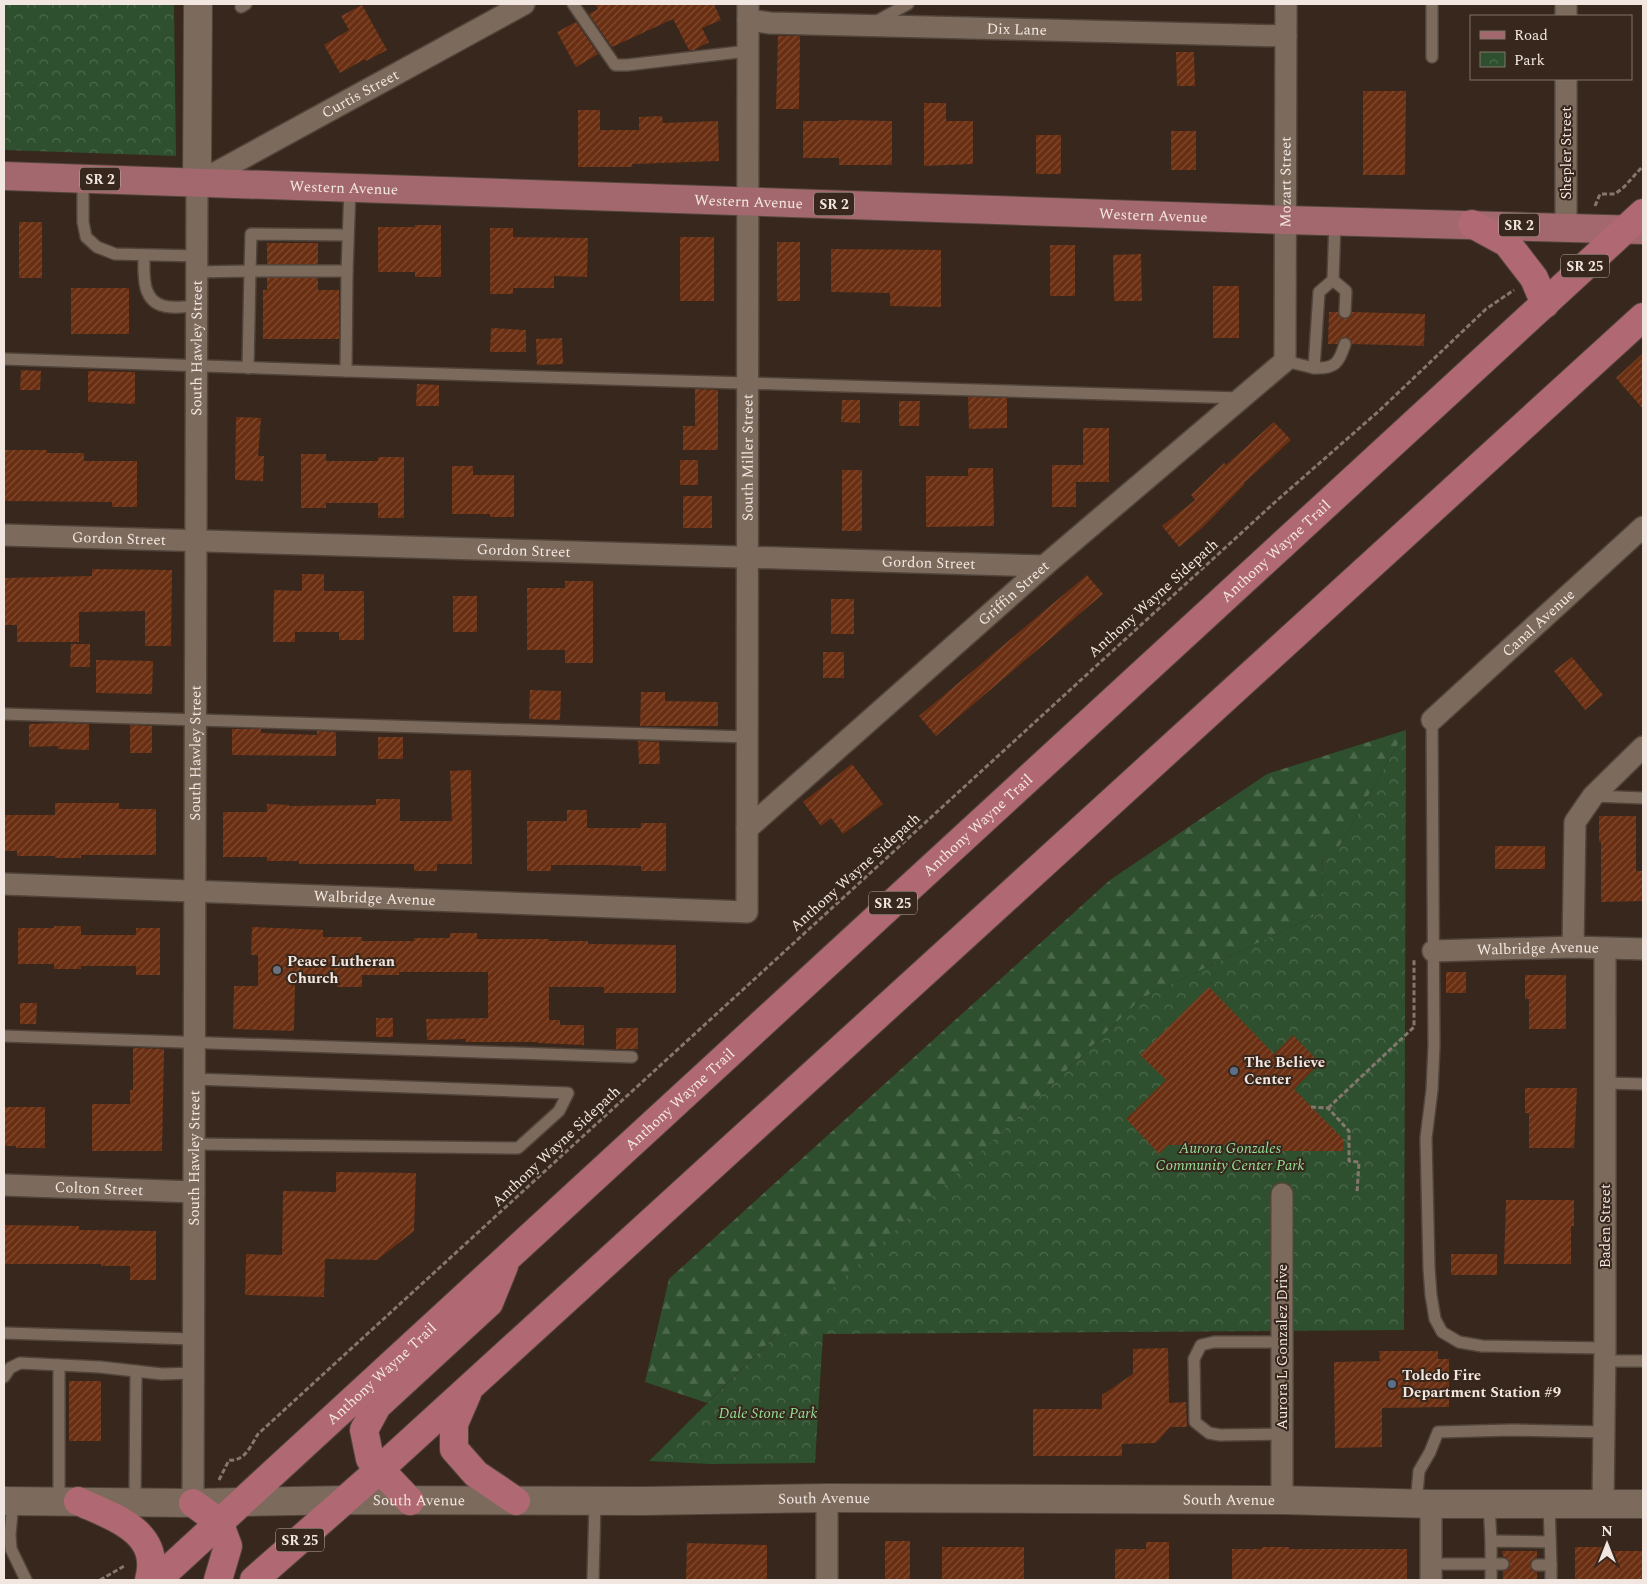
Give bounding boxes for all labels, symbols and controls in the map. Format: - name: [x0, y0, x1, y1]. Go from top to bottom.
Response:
- legend: [1470, 15, 1632, 80]
- street label: Dix Lane: [986, 17, 1047, 42]
- text: Road: [1514, 24, 1548, 47]
- text: Park: [1514, 49, 1545, 72]
- street label: Curtis Street: [318, 64, 403, 125]
- street label: Shepler Street: [1555, 106, 1578, 200]
- street label: Mozart Street: [1274, 136, 1298, 228]
- road number: SR 2: [80, 168, 120, 190]
- street label: Western Avenue: [289, 175, 398, 202]
- street label: Western Avenue: [694, 189, 803, 215]
- road number: SR 2: [814, 192, 854, 215]
- street label: Western Avenue: [1099, 203, 1208, 229]
- road number: SR 2: [1499, 214, 1539, 236]
- road number: SR 25: [1561, 255, 1609, 278]
- street label: South Hawley Street: [185, 280, 209, 416]
- street label: South Miller Street: [736, 394, 760, 521]
- street label: Anthony Wayne Trail: [1216, 495, 1336, 608]
- street label: Gordon Street: [72, 526, 166, 552]
- street label: Anthony Wayne Sidepath: [1083, 533, 1224, 663]
- street label: Gordon Street: [476, 538, 571, 564]
- street label: Gordon Street: [881, 550, 976, 576]
- street label: Griffin Street: [973, 555, 1055, 631]
- street label: Canal Avenue: [1497, 584, 1580, 663]
- street label: South Hawley Street: [184, 685, 207, 821]
- street label: Anthony Wayne Trail: [918, 769, 1038, 882]
- street label: Anthony Wayne Sidepath: [785, 807, 926, 937]
- street label: Walbridge Avenue: [313, 885, 436, 912]
- road number: SR 25: [869, 891, 917, 914]
- street label: Walbridge Avenue: [1477, 936, 1599, 962]
- place label: Peace Lutheran Church: [287, 950, 395, 990]
- marker: Peace Lutheran Church: [271, 964, 283, 976]
- street label: Anthony Wayne Trail: [620, 1043, 740, 1156]
- place label: The Believe Center: [1244, 1051, 1325, 1091]
- marker: The Believe Center: [1228, 1065, 1240, 1077]
- street label: Anthony Wayne Sidepath: [487, 1080, 626, 1212]
- street label: South Hawley Street: [183, 1090, 206, 1226]
- park label: Aurora Gonzales Community Center Park: [1155, 1137, 1305, 1177]
- street label: Colton Street: [54, 1176, 144, 1202]
- street label: Baden Street: [1594, 1184, 1617, 1268]
- street label: Aurora L Gonzalez Drive: [1271, 1264, 1294, 1430]
- street label: Anthony Wayne Trail: [322, 1317, 442, 1431]
- place label: Toledo Fire Department Station #9: [1402, 1364, 1561, 1404]
- marker: Toledo Fire Department Station #9: [1386, 1378, 1398, 1390]
- park label: Dale Stone Park: [719, 1402, 817, 1425]
- street label: South Avenue: [778, 1487, 870, 1511]
- street label: South Avenue: [373, 1489, 465, 1512]
- street label: South Avenue: [1183, 1489, 1275, 1512]
- north arrow: [1582, 1519, 1632, 1569]
- text: N: [1601, 1521, 1613, 1542]
- road number: SR 25: [276, 1528, 324, 1552]

